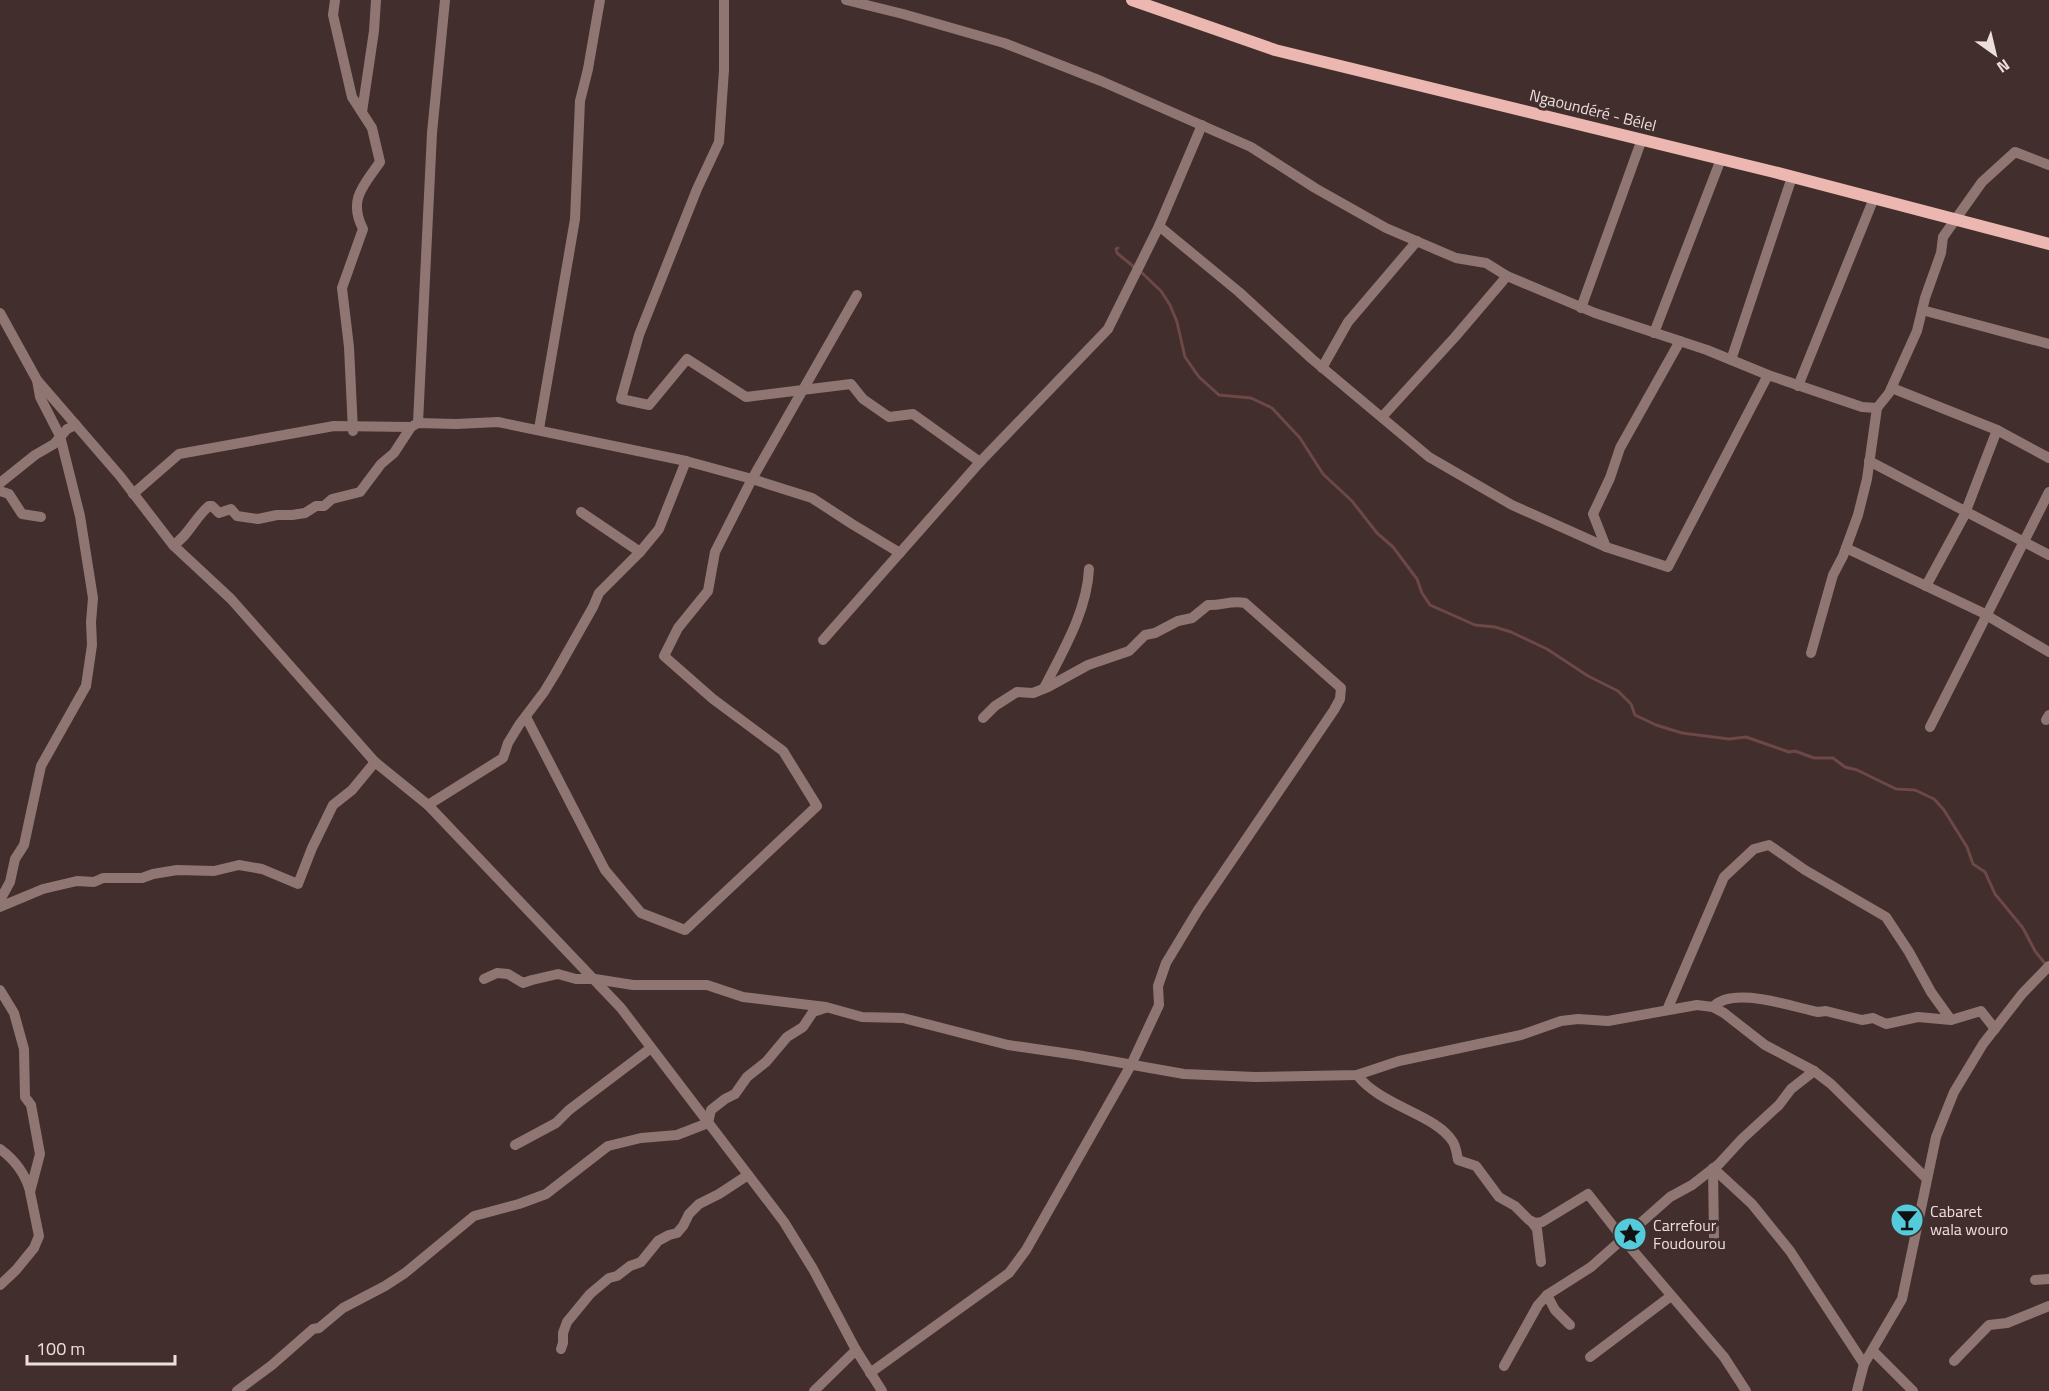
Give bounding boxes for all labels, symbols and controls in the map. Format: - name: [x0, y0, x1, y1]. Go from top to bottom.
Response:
- north arrow: [1965, 24, 2025, 84]
- text: N: [1992, 53, 2015, 79]
- street label: Ngaoundéré - Bélel: [1527, 83, 1659, 137]
- place label: Cabaret wala wouro: [1930, 1199, 2008, 1241]
- bar icon: Cabaret wala wouro: [1889, 1202, 1925, 1238]
- place label: Carrefour Foudourou: [1653, 1213, 1726, 1255]
- place icon: Carrefour Foudourou: [1612, 1216, 1648, 1252]
- scale bar: [27, 1328, 176, 1366]
- text: 100 m: [36, 1335, 85, 1362]

